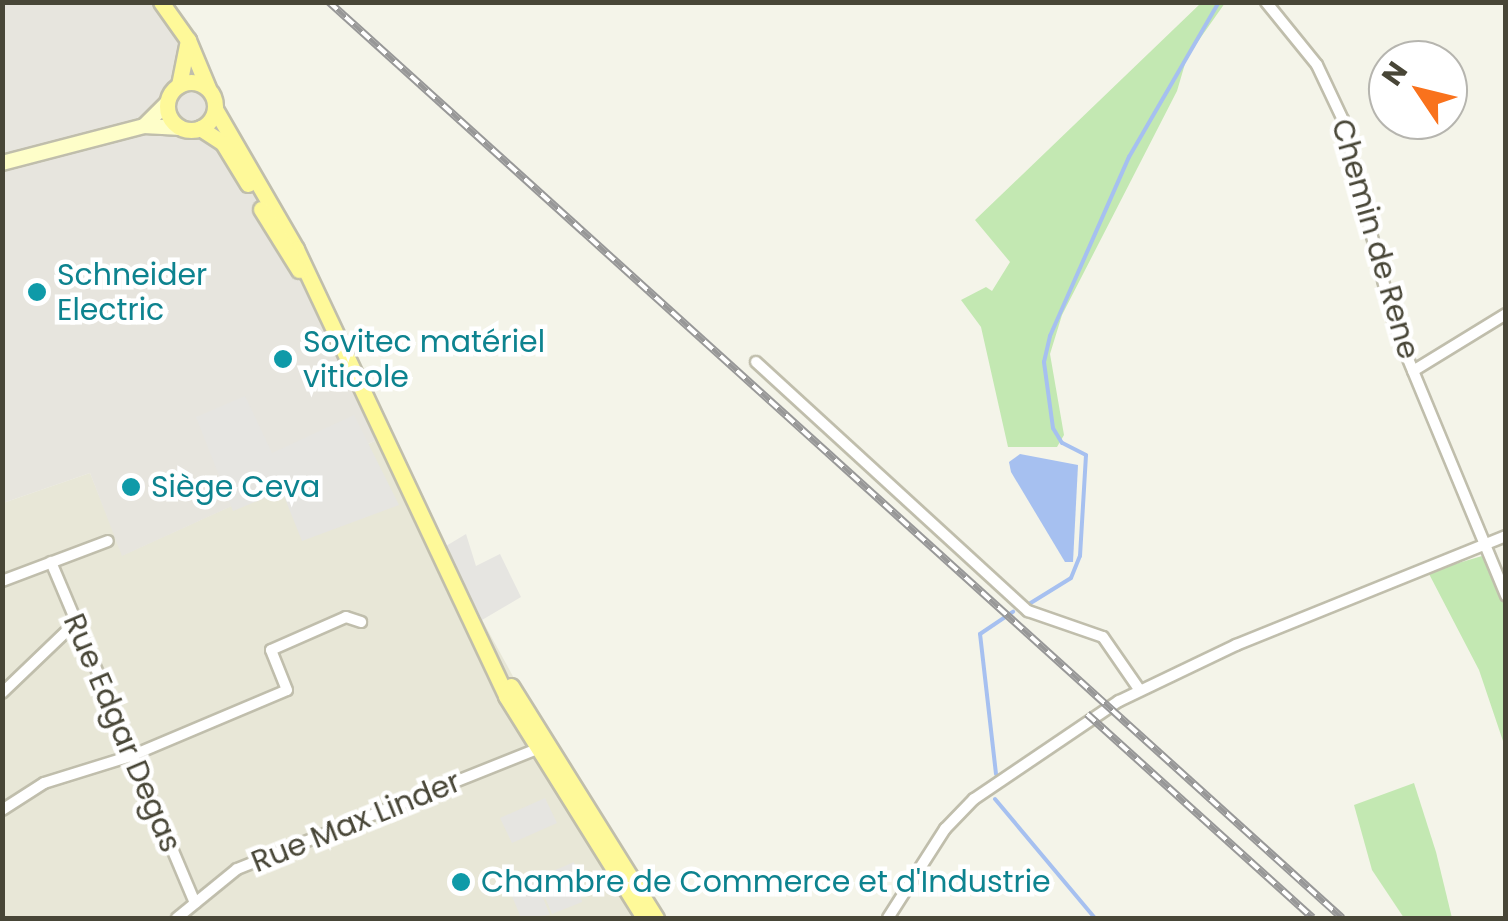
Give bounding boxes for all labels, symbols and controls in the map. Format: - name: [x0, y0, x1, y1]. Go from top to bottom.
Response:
- north arrow: [1368, 40, 1468, 140]
- text: N: [1373, 54, 1417, 93]
- street label: Chemin de Rene: [1324, 115, 1426, 363]
- place label: Schneider Electric: [57, 257, 207, 328]
- marker: Schneider Electric: [26, 281, 48, 303]
- place label: Sovitec matériel viticole: [303, 324, 545, 394]
- marker: Sovitec matériel viticole: [272, 348, 294, 370]
- place label: Siège Ceva: [151, 469, 320, 505]
- marker: Siège Ceva: [120, 476, 142, 498]
- street label: Rue Edgar Degas: [56, 608, 188, 858]
- street label: Rue Max Linder: [246, 764, 466, 880]
- place label: Chambre de Commerce et d'Industrie: [481, 864, 1051, 900]
- marker: Chambre de Commerce et d'Industrie: [450, 871, 472, 893]

